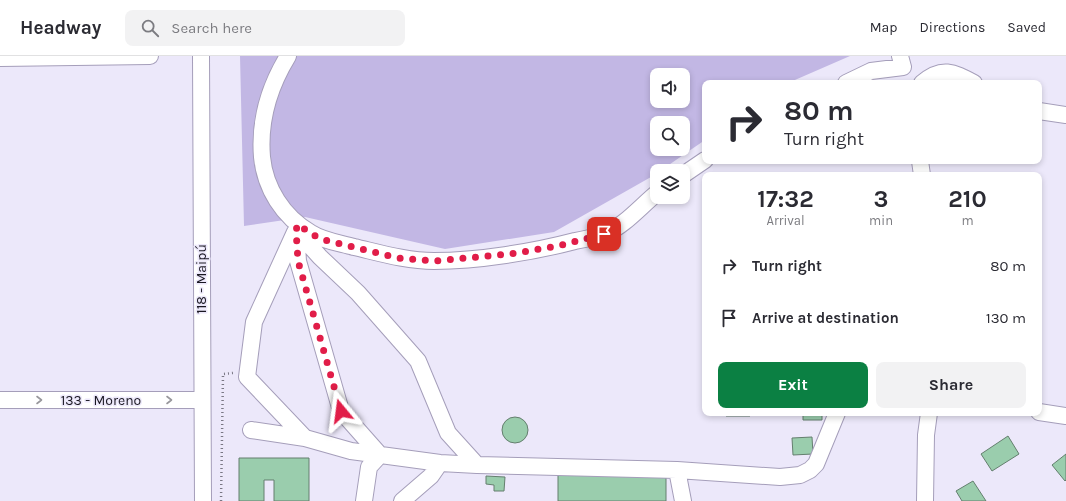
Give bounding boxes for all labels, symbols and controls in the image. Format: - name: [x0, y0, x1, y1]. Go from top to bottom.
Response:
- search box: [125, 10, 405, 46]
- text: Headway: [20, 17, 101, 39]
- icon: search: [139, 17, 161, 39]
- text: Search here: [171, 19, 252, 37]
- text: Map: [870, 19, 898, 36]
- text: Directions: [920, 19, 985, 36]
- text: Saved: [1007, 19, 1046, 36]
- map controls: [650, 68, 690, 204]
- button: sound: [650, 68, 690, 108]
- text: 80 m: [784, 94, 853, 127]
- icon: right: [718, 96, 770, 148]
- button: search: [650, 116, 690, 156]
- text: Turn right: [784, 128, 864, 150]
- button: layers: [650, 164, 690, 204]
- text: 17:32: [757, 185, 814, 213]
- text: 3: [874, 185, 889, 213]
- text: 210: [948, 185, 987, 213]
- text: Arrival: [767, 213, 805, 228]
- text: min: [869, 213, 893, 228]
- text: m: [961, 213, 974, 228]
- pin: [587, 217, 621, 251]
- icon: arrive: [593, 223, 615, 245]
- street label: 118 - Maipú: [193, 244, 210, 314]
- icon: right: [718, 255, 740, 277]
- text: Turn right: [752, 257, 822, 275]
- text: 80 m: [990, 257, 1026, 275]
- icon: arrive: [718, 307, 740, 329]
- text: Arrive at destination: [752, 309, 899, 327]
- text: 130 m: [986, 309, 1026, 327]
- button: Exit: [718, 362, 868, 408]
- button: Share: [876, 362, 1026, 408]
- position arrow: [320, 390, 362, 432]
- street label: 133 - Moreno: [61, 392, 141, 409]
- one-way arrow: [36, 396, 42, 404]
- one-way arrow: [166, 396, 172, 404]

